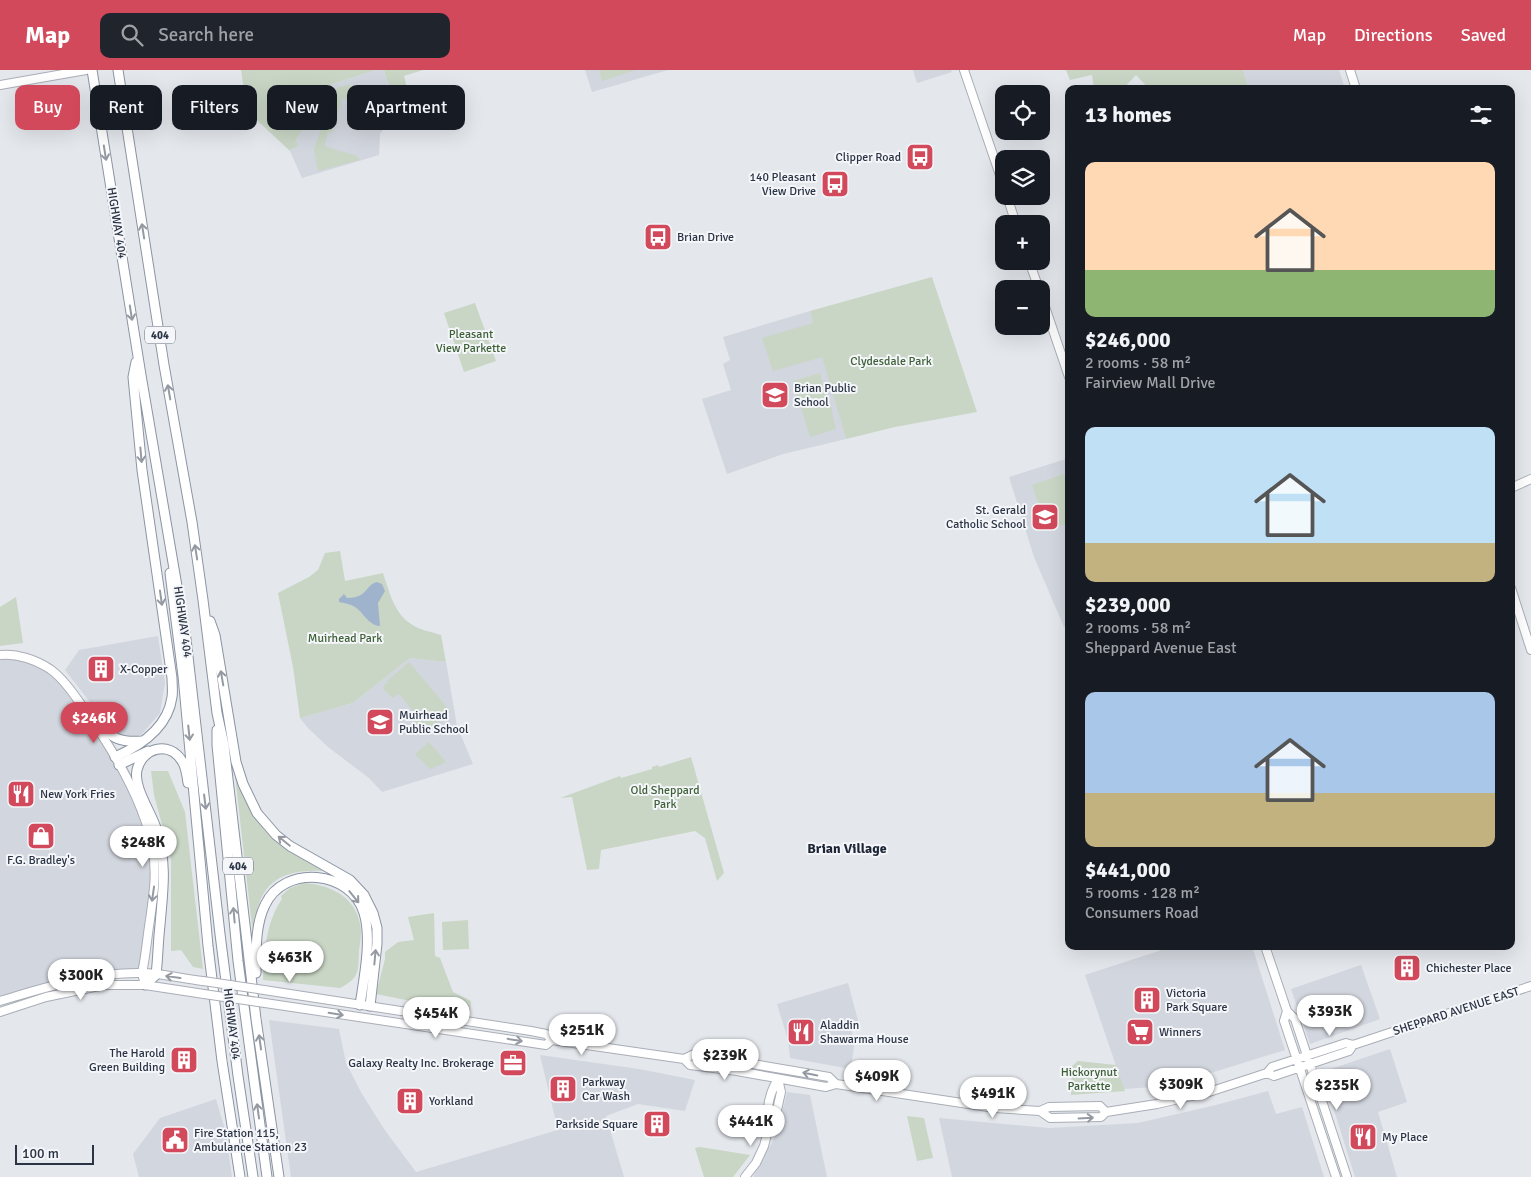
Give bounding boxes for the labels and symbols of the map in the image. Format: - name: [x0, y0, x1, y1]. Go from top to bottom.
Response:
- bus stop icon: Clipper Road: [905, 142, 935, 172]
- one-way arrow: [101, 144, 111, 160]
- place label: Clipper Road: [836, 150, 901, 165]
- bus stop icon: 140 Pleasant View Drive: [820, 169, 850, 199]
- place label: 140 Pleasant View Drive: [750, 170, 816, 199]
- street label: HIGHWAY 404: [103, 186, 130, 260]
- bus stop icon: Brian Drive: [643, 222, 673, 252]
- one-way arrow: [138, 224, 148, 240]
- place label: Brian Drive: [677, 230, 734, 245]
- one-way arrow: [126, 305, 136, 321]
- road number: 404: [145, 326, 175, 344]
- park label: Pleasant View Parkette: [436, 327, 506, 356]
- park label: Clydesdale Park: [850, 354, 932, 369]
- school or university icon: Brian Public School: [760, 380, 790, 410]
- place label: Brian Public School: [794, 381, 856, 410]
- one-way arrow: [163, 384, 173, 400]
- one-way arrow: [136, 447, 146, 463]
- school or university icon: St. Gerald Catholic School: [1030, 502, 1060, 532]
- place label: St. Gerald Catholic School: [946, 503, 1026, 532]
- one-way arrow: [191, 544, 201, 560]
- street label: HIGHWAY 404: [170, 585, 195, 659]
- one-way arrow: [156, 589, 166, 605]
- park label: Muirhead Park: [308, 631, 382, 646]
- building icon: X-Copper: [86, 654, 116, 684]
- place label: X-Copper: [120, 662, 168, 677]
- one-way arrow: [217, 670, 227, 686]
- pin: $246K: [59, 702, 129, 744]
- school or university icon: Muirhead Public School: [365, 707, 395, 737]
- place label: Muirhead Public School: [399, 708, 469, 737]
- one-way arrow: [184, 725, 194, 741]
- restaurant icon: New York Fries: [6, 779, 36, 809]
- park label: Old Sheppard Park: [630, 783, 700, 812]
- place label: New York Fries: [40, 787, 115, 802]
- one-way arrow: [200, 793, 210, 809]
- shop icon: F.G. Bradley's: [26, 821, 56, 851]
- pin: $248K: [108, 826, 178, 868]
- one-way arrow: [278, 836, 291, 847]
- district label: Brian Village: [807, 840, 887, 857]
- place label: F.G. Bradley's: [7, 853, 75, 868]
- road number: 404: [223, 858, 253, 874]
- one-way arrow: [148, 886, 158, 902]
- one-way arrow: [348, 891, 359, 904]
- one-way arrow: [229, 908, 239, 924]
- pin: $463K: [255, 940, 325, 983]
- one-way arrow: [371, 950, 380, 966]
- building icon: Chichester Place: [1392, 953, 1422, 983]
- pin: $300K: [46, 958, 116, 1001]
- place label: Chichester Place: [1426, 961, 1512, 976]
- one-way arrow: [165, 972, 181, 982]
- street label: SHEPPARD AVENUE EAST: [1391, 984, 1521, 1039]
- building icon: Victoria Park Square: [1132, 985, 1162, 1015]
- place label: Victoria Park Square: [1166, 986, 1228, 1015]
- street label: HIGHWAY 404: [220, 987, 243, 1061]
- pin: $393K: [1295, 994, 1365, 1037]
- pin: $454K: [401, 996, 471, 1039]
- one-way arrow: [328, 1009, 344, 1019]
- pin: $251K: [547, 1014, 617, 1056]
- restaurant icon: Aladdin Shawarma House: [786, 1017, 816, 1047]
- supermarket icon: Winners: [1125, 1017, 1155, 1047]
- place label: Aladdin Shawarma House: [820, 1018, 909, 1047]
- place label: Winners: [1159, 1025, 1201, 1040]
- one-way arrow: [255, 1034, 265, 1050]
- one-way arrow: [506, 1036, 522, 1046]
- pin: $239K: [690, 1038, 760, 1081]
- building icon: The Harold Green Building: [169, 1045, 199, 1075]
- place label: The Harold Green Building: [89, 1046, 165, 1075]
- office icon: Galaxy Realty Inc. Brokerage: [498, 1048, 528, 1078]
- place label: Galaxy Realty Inc. Brokerage: [348, 1056, 494, 1071]
- pin: $409K: [842, 1060, 912, 1102]
- park label: Hickorynut Parkette: [1061, 1065, 1117, 1094]
- one-way arrow: [802, 1068, 818, 1078]
- pin: $309K: [1146, 1068, 1216, 1110]
- pin: $235K: [1302, 1068, 1372, 1111]
- building icon: Parkway Car Wash: [548, 1074, 578, 1104]
- place label: Parkway Car Wash: [582, 1075, 630, 1104]
- pin: $491K: [958, 1076, 1028, 1119]
- building icon: Yorkland: [395, 1086, 425, 1116]
- place label: Yorkland: [429, 1094, 473, 1109]
- one-way arrow: [252, 1104, 262, 1120]
- pin: $441K: [716, 1104, 786, 1147]
- building icon: Parkside Square: [642, 1109, 672, 1139]
- one-way arrow: [1078, 1113, 1094, 1122]
- place label: Parkside Square: [556, 1117, 638, 1132]
- restaurant icon: My Place: [1348, 1122, 1378, 1152]
- public building icon: Fire Station 115, Ambulance Station 23: [160, 1125, 190, 1155]
- place label: Fire Station 115, Ambulance Station 23: [194, 1126, 307, 1155]
- place label: My Place: [1382, 1130, 1428, 1145]
- scale bar: [15, 1142, 94, 1165]

